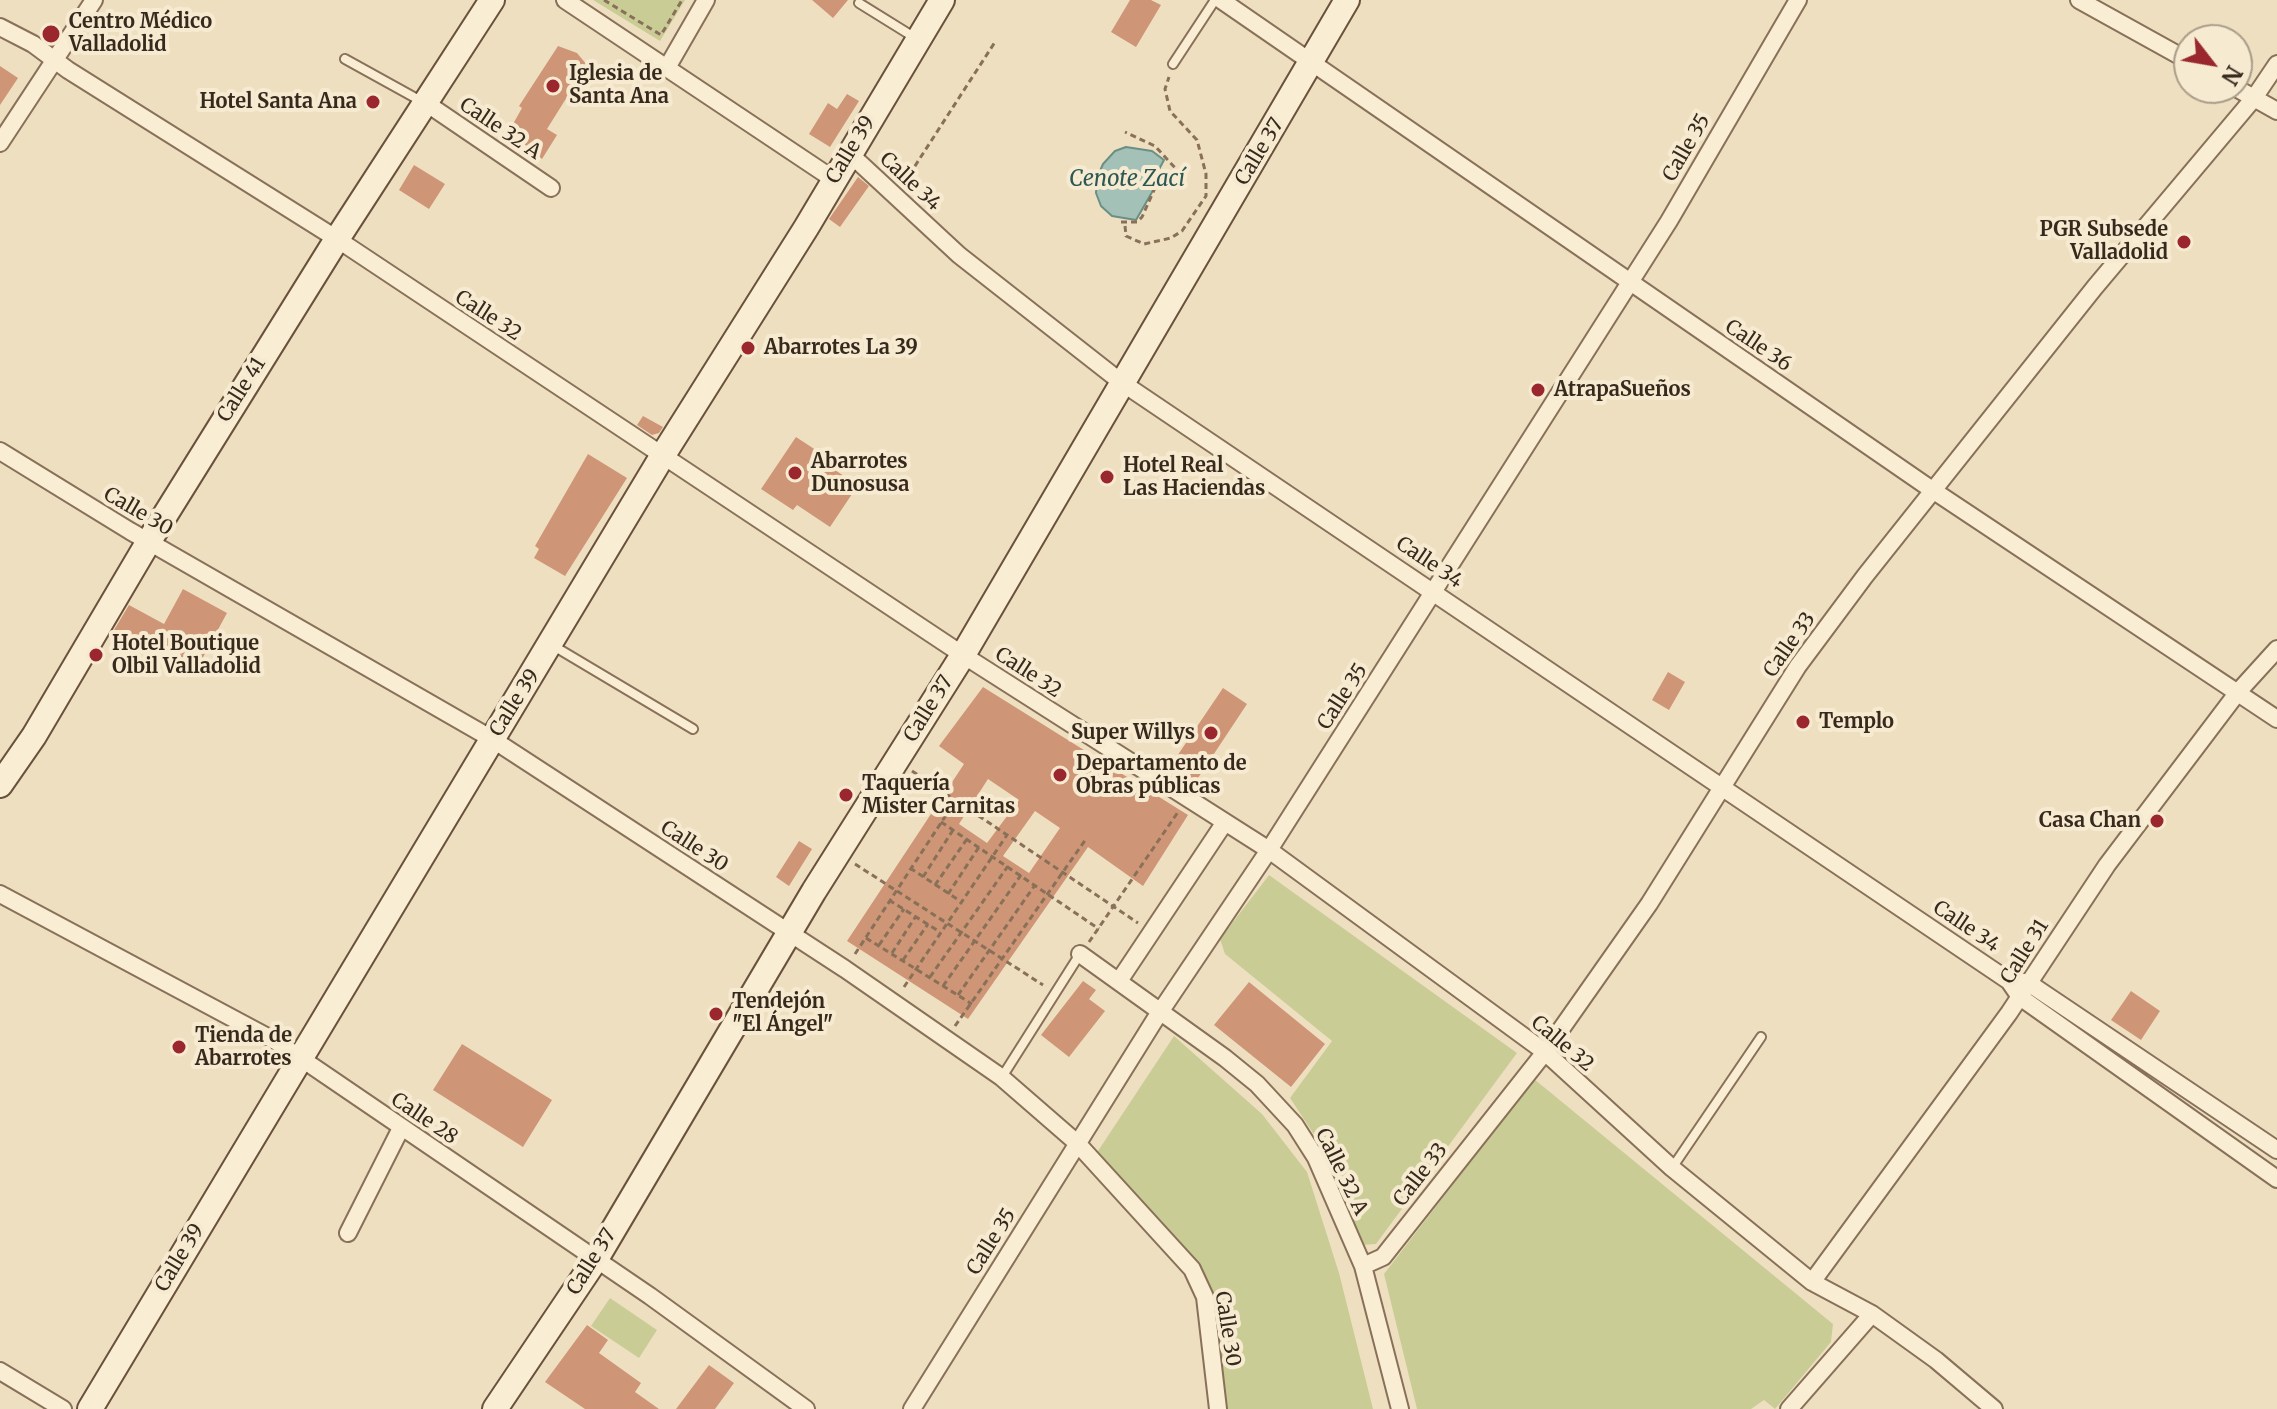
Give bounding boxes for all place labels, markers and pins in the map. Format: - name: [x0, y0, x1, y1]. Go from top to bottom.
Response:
- place label: Centro Médico Valladolid: [69, 10, 212, 57]
- marker: Centro Médico Valladolid: [40, 23, 62, 45]
- place label: Iglesia de Santa Ana: [569, 62, 669, 109]
- marker: Iglesia de Santa Ana: [544, 77, 562, 95]
- place label: Hotel Santa Ana: [199, 90, 357, 114]
- marker: Hotel Santa Ana: [364, 93, 382, 111]
- place label: PGR Subsede Valladolid: [2040, 218, 2168, 265]
- marker: PGR Subsede Valladolid: [2175, 233, 2193, 251]
- place label: Abarrotes La 39: [764, 336, 918, 360]
- marker: Abarrotes La 39: [739, 339, 757, 357]
- place label: AtrapaSueños: [1554, 378, 1691, 402]
- marker: AtrapaSueños: [1529, 381, 1547, 399]
- place label: Abarrotes Dunosusa: [811, 450, 909, 497]
- place label: Hotel Real Las Haciendas: [1123, 454, 1265, 501]
- marker: Abarrotes Dunosusa: [786, 464, 804, 482]
- marker: Hotel Real Las Haciendas: [1098, 468, 1116, 486]
- place label: Hotel Boutique Olbil Valladolid: [112, 632, 261, 679]
- marker: Hotel Boutique Olbil Valladolid: [87, 646, 105, 664]
- place label: Templo: [1819, 710, 1894, 734]
- marker: Templo: [1794, 713, 1812, 731]
- place label: Super Willys: [1071, 721, 1195, 745]
- marker: Super Willys: [1202, 724, 1220, 742]
- place label: Departamento de Obras públicas: [1076, 752, 1247, 799]
- marker: Departamento de Obras públicas: [1051, 766, 1069, 784]
- place label: Taquería Mister Carnitas: [862, 772, 1015, 819]
- marker: Taquería Mister Carnitas: [837, 786, 855, 804]
- place label: Casa Chan: [2039, 809, 2141, 833]
- marker: Casa Chan: [2148, 812, 2166, 830]
- place label: Tendejón "El Ángel": [732, 990, 833, 1037]
- marker: Tendejón "El Ángel": [707, 1005, 725, 1023]
- place label: Tienda de Abarrotes: [195, 1024, 292, 1071]
- marker: Tienda de Abarrotes: [170, 1038, 188, 1056]

